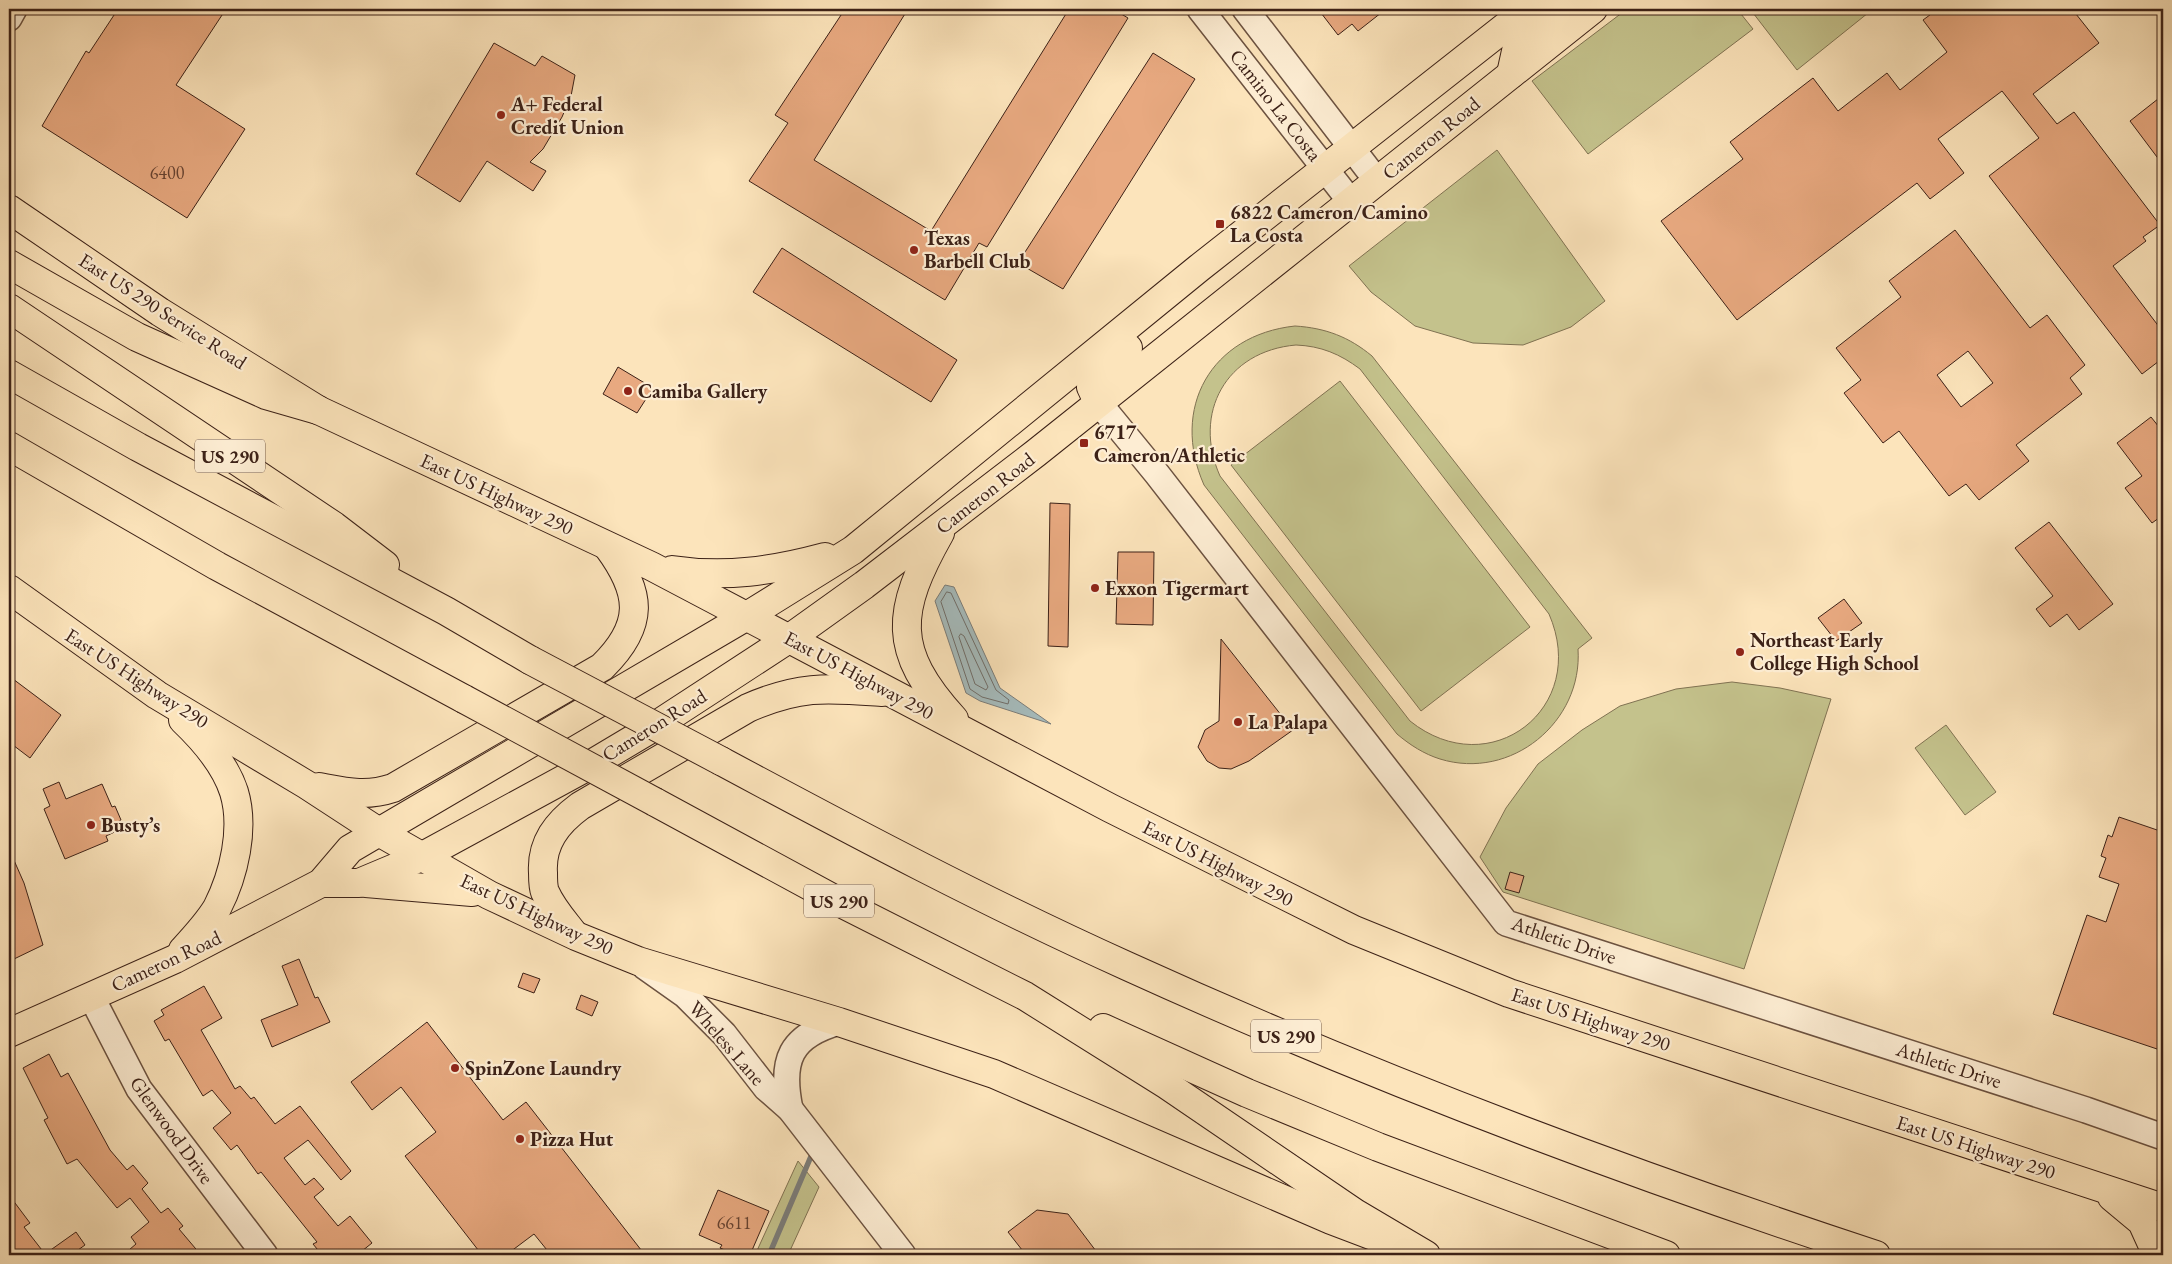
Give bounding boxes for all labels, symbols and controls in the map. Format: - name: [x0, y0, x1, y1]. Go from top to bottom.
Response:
- street label: Camino La Costa: [1224, 44, 1328, 166]
- street label: Cameron Road: [1377, 90, 1486, 185]
- place label: A+ Federal Credit Union: [510, 91, 624, 140]
- marker: A+ Federal Credit Union: [495, 109, 507, 121]
- house number: 6400: [150, 161, 185, 184]
- place label: 6822 Cameron/Camino La Costa: [1230, 199, 1428, 248]
- marker: 6822 Cameron/Camino La Costa: [1214, 218, 1226, 230]
- place label: Texas Barbell Club: [924, 225, 1031, 274]
- marker: Texas Barbell Club: [908, 244, 920, 256]
- street label: East US 290 Service Road: [74, 247, 253, 376]
- place label: Camiba Gallery: [638, 378, 768, 404]
- marker: Camiba Gallery: [622, 385, 634, 397]
- place label: 6717 Cameron/Athletic: [1094, 419, 1245, 468]
- marker: 6717 Cameron/Athletic: [1078, 437, 1090, 449]
- road number: US 290: [195, 440, 265, 472]
- street label: Cameron Road: [930, 446, 1040, 540]
- street label: East US Highway 290: [416, 447, 578, 541]
- place label: Exxon Tigermart: [1105, 575, 1249, 601]
- marker: Exxon Tigermart: [1089, 582, 1101, 594]
- street label: East US Highway 290: [60, 622, 214, 734]
- street label: East US Highway 290: [780, 625, 939, 726]
- place label: Northeast Early College High School: [1750, 627, 1919, 676]
- marker: Northeast Early College High School: [1734, 646, 1746, 658]
- street label: Cameron Road: [597, 682, 712, 767]
- place label: La Palapa: [1248, 709, 1328, 735]
- marker: La Palapa: [1232, 716, 1244, 728]
- place label: Busty’s: [101, 812, 160, 838]
- street label: East US Highway 290: [1138, 814, 1298, 912]
- marker: Busty’s: [85, 819, 97, 831]
- street label: East US Highway 290: [456, 867, 618, 961]
- road number: US 290: [804, 884, 874, 918]
- street label: Athletic Drive: [1507, 910, 1620, 970]
- street label: Cameron Road: [107, 924, 226, 998]
- street label: East US Highway 290: [1508, 981, 1674, 1057]
- street label: Wheless Lane: [683, 995, 771, 1091]
- road number: US 290: [1251, 1019, 1321, 1052]
- street label: Athletic Drive: [1892, 1035, 2005, 1094]
- place label: SpinZone Laundry: [465, 1055, 622, 1081]
- marker: SpinZone Laundry: [449, 1062, 461, 1074]
- street label: Glenwood Drive: [124, 1071, 220, 1189]
- street label: East US Highway 290: [1893, 1109, 2059, 1185]
- place label: Pizza Hut: [530, 1126, 614, 1152]
- marker: Pizza Hut: [514, 1133, 526, 1145]
- house number: 6611: [717, 1211, 751, 1234]

